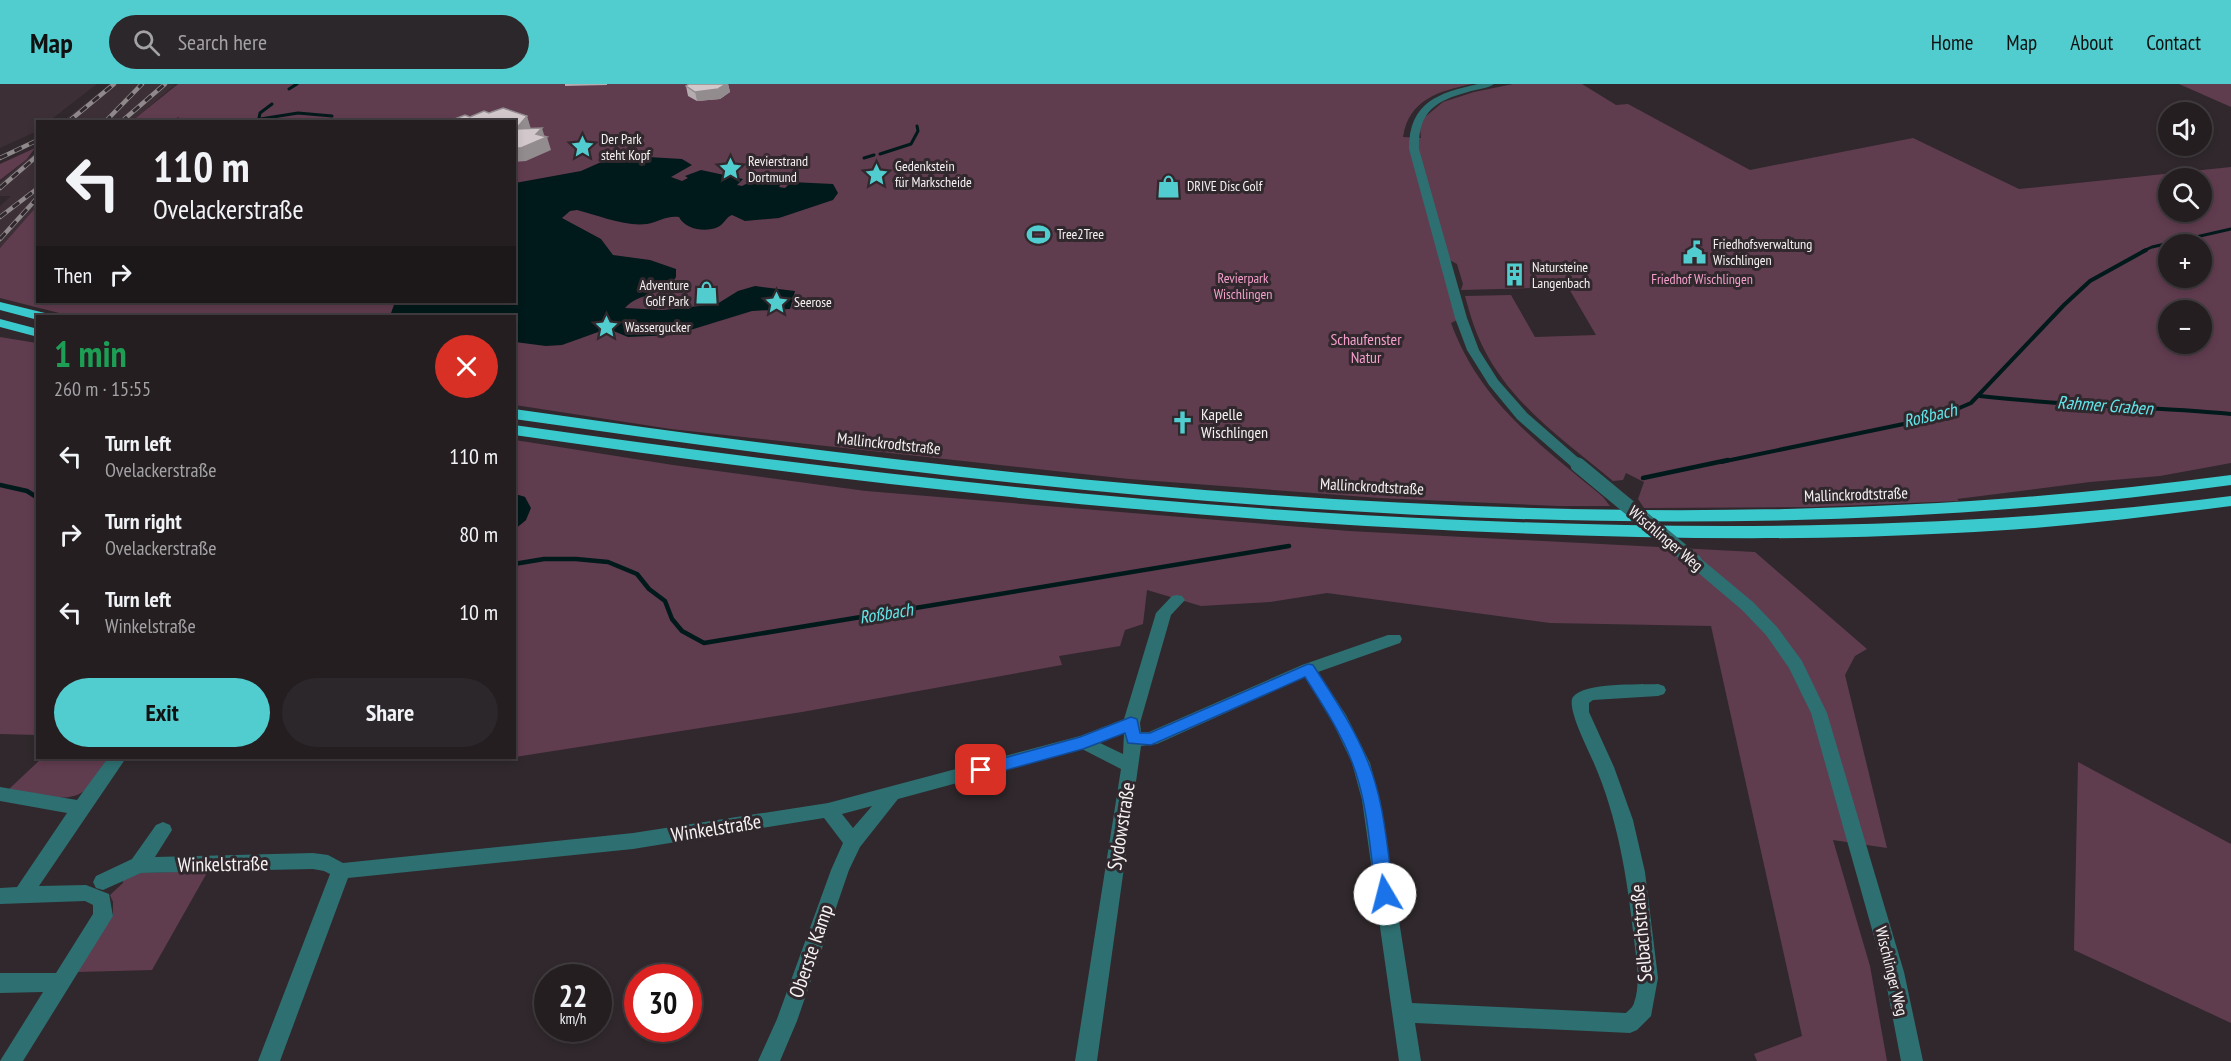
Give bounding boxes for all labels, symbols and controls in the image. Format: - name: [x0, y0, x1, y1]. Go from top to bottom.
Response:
- search box: [109, 15, 529, 69]
- text: Map: [30, 24, 73, 61]
- icon: search: [130, 26, 163, 59]
- text: Search here: [178, 28, 267, 56]
- text: Home: [1931, 29, 1973, 56]
- text: Map: [2006, 29, 2037, 56]
- text: About: [2070, 29, 2113, 56]
- text: Contact: [2146, 29, 2201, 56]
- map controls: [2158, 102, 2212, 354]
- button: sound: [2158, 102, 2212, 156]
- place label: Der Park steht Kopf: [601, 130, 651, 164]
- place icon: Der Park steht Kopf: [570, 134, 596, 160]
- text: 110 m: [153, 139, 250, 194]
- icon: left: [54, 144, 132, 222]
- place label: Revierstrand Dortmund: [748, 152, 808, 186]
- place icon: Revierstrand Dortmund: [717, 156, 743, 182]
- place label: Gedenkstein für Markscheide: [895, 157, 972, 191]
- place icon: Gedenkstein für Markscheide: [864, 161, 890, 187]
- button: search: [2158, 168, 2212, 222]
- shop icon: DRIVE Disc Golf: [1156, 173, 1182, 199]
- place label: DRIVE Disc Golf: [1187, 177, 1263, 195]
- text: Ovelackerstraße: [153, 192, 304, 226]
- sports icon: Tree2Tree: [1026, 221, 1052, 247]
- place label: Tree2Tree: [1057, 225, 1104, 243]
- button: +: [2158, 234, 2212, 288]
- place label: Friedhofsverwaltung Wischlingen: [1713, 235, 1812, 269]
- public building icon: Friedhofsverwaltung Wischlingen: [1682, 239, 1708, 265]
- icon: right: [104, 258, 137, 291]
- place label: Natursteine Langenbach: [1532, 258, 1590, 292]
- text: Then: [54, 261, 92, 289]
- building icon: Natursteine Langenbach: [1501, 262, 1527, 288]
- park label: Revierpark Wischlingen: [1214, 269, 1272, 303]
- park label: Friedhof Wischlingen: [1651, 270, 1753, 288]
- place label: Adventure Golf Park: [639, 276, 690, 310]
- shop icon: Adventure Golf Park: [694, 280, 720, 306]
- place icon: Seerose: [763, 289, 789, 315]
- place label: Seerose: [794, 293, 832, 311]
- button: −: [2158, 300, 2212, 354]
- place icon: Wassergucker: [594, 314, 620, 340]
- place label: Wassergucker: [625, 318, 691, 336]
- park label: Schaufenster Natur: [1330, 329, 1402, 367]
- text: 1 min: [54, 330, 127, 377]
- button: close: [435, 335, 498, 398]
- text: 260 m · 15:55: [54, 376, 151, 402]
- water label: Rahmer Graben: [2056, 390, 2155, 420]
- water label: Roßbach: [1901, 397, 1960, 432]
- place label: Kapelle Wischlingen: [1201, 404, 1268, 442]
- church icon: Kapelle Wischlingen: [1170, 410, 1196, 436]
- street label: Mallinckrodtstraße: [836, 428, 942, 458]
- text: Turn left: [105, 429, 171, 457]
- icon: left: [54, 440, 87, 473]
- text: 110 m: [449, 442, 498, 470]
- text: Ovelackerstraße: [105, 457, 217, 483]
- street label: Mallinckrodtstraße: [1320, 473, 1424, 499]
- street label: Mallinckrodtstraße: [1804, 482, 1908, 506]
- street label: Wischlinger Weg: [1625, 501, 1707, 575]
- text: Turn right: [105, 507, 182, 535]
- icon: right: [54, 518, 87, 551]
- text: 80 m: [459, 520, 498, 548]
- text: Ovelackerstraße: [105, 535, 217, 561]
- text: Turn left: [105, 585, 171, 613]
- icon: left: [54, 596, 87, 629]
- water label: Roßbach: [858, 597, 915, 629]
- text: 10 m: [459, 598, 498, 626]
- text: Winkelstraße: [105, 613, 196, 639]
- button: Exit: [54, 678, 270, 747]
- button: Share: [282, 678, 498, 747]
- pin: [955, 744, 1006, 795]
- icon: arrive: [964, 753, 997, 786]
- street label: Sydowstraße: [1101, 780, 1141, 872]
- street label: Winkelstraße: [669, 808, 763, 848]
- street label: Winkelstraße: [177, 850, 269, 878]
- position arrow: [1353, 862, 1417, 926]
- street label: Selbachstraße: [1624, 883, 1658, 983]
- street label: Oberste Kamp: [783, 901, 839, 1001]
- street label: Wischlinger Weg: [1871, 924, 1913, 1018]
- speed limit sign: 30: [624, 964, 702, 1042]
- text: 22: [559, 976, 587, 1015]
- text: km/h: [560, 1009, 586, 1028]

